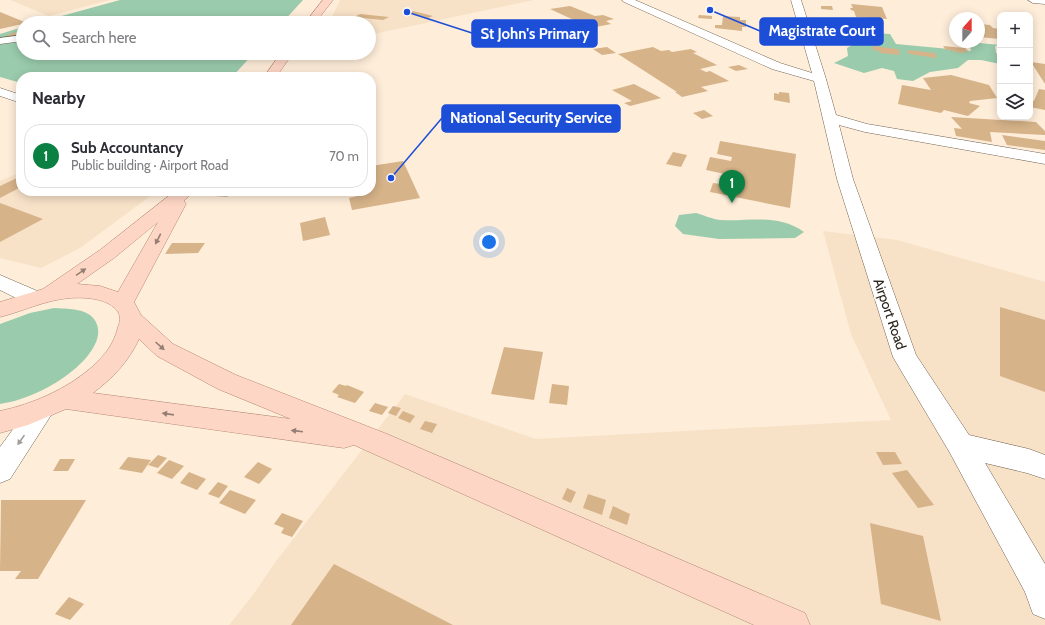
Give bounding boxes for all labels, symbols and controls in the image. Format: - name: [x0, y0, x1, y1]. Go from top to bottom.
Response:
- north arrow: [949, 12, 985, 48]
- map controls: [997, 12, 1033, 120]
- button: +: [997, 12, 1033, 48]
- search box: [16, 16, 376, 60]
- callout: Magistrate Court: [760, 18, 883, 45]
- callout: St John's Primary: [472, 20, 597, 47]
- text: Magistrate Court: [768, 22, 876, 40]
- text: St John's Primary: [480, 25, 590, 43]
- icon: search: [30, 27, 52, 49]
- text: Search here: [62, 29, 137, 47]
- button: −: [997, 48, 1033, 84]
- button: layers: [997, 84, 1033, 120]
- text: Nearby: [32, 88, 85, 108]
- callout: National Security Service: [442, 105, 620, 132]
- text: National Security Service: [450, 109, 612, 127]
- text: Sub Accountancy: [71, 139, 183, 157]
- text: 1: [44, 148, 48, 164]
- text: 70 m: [329, 148, 359, 164]
- text: Public building · Airport Road: [71, 157, 228, 173]
- pin: 1: [719, 170, 745, 203]
- your location: [479, 232, 499, 252]
- one-way arrow: [155, 233, 161, 245]
- one-way arrow: [75, 268, 86, 276]
- street label: Airport Road: [869, 276, 911, 352]
- one-way arrow: [155, 341, 166, 350]
- one-way arrow: [162, 411, 174, 417]
- one-way arrow: [291, 428, 303, 434]
- one-way arrow: [17, 434, 25, 445]

